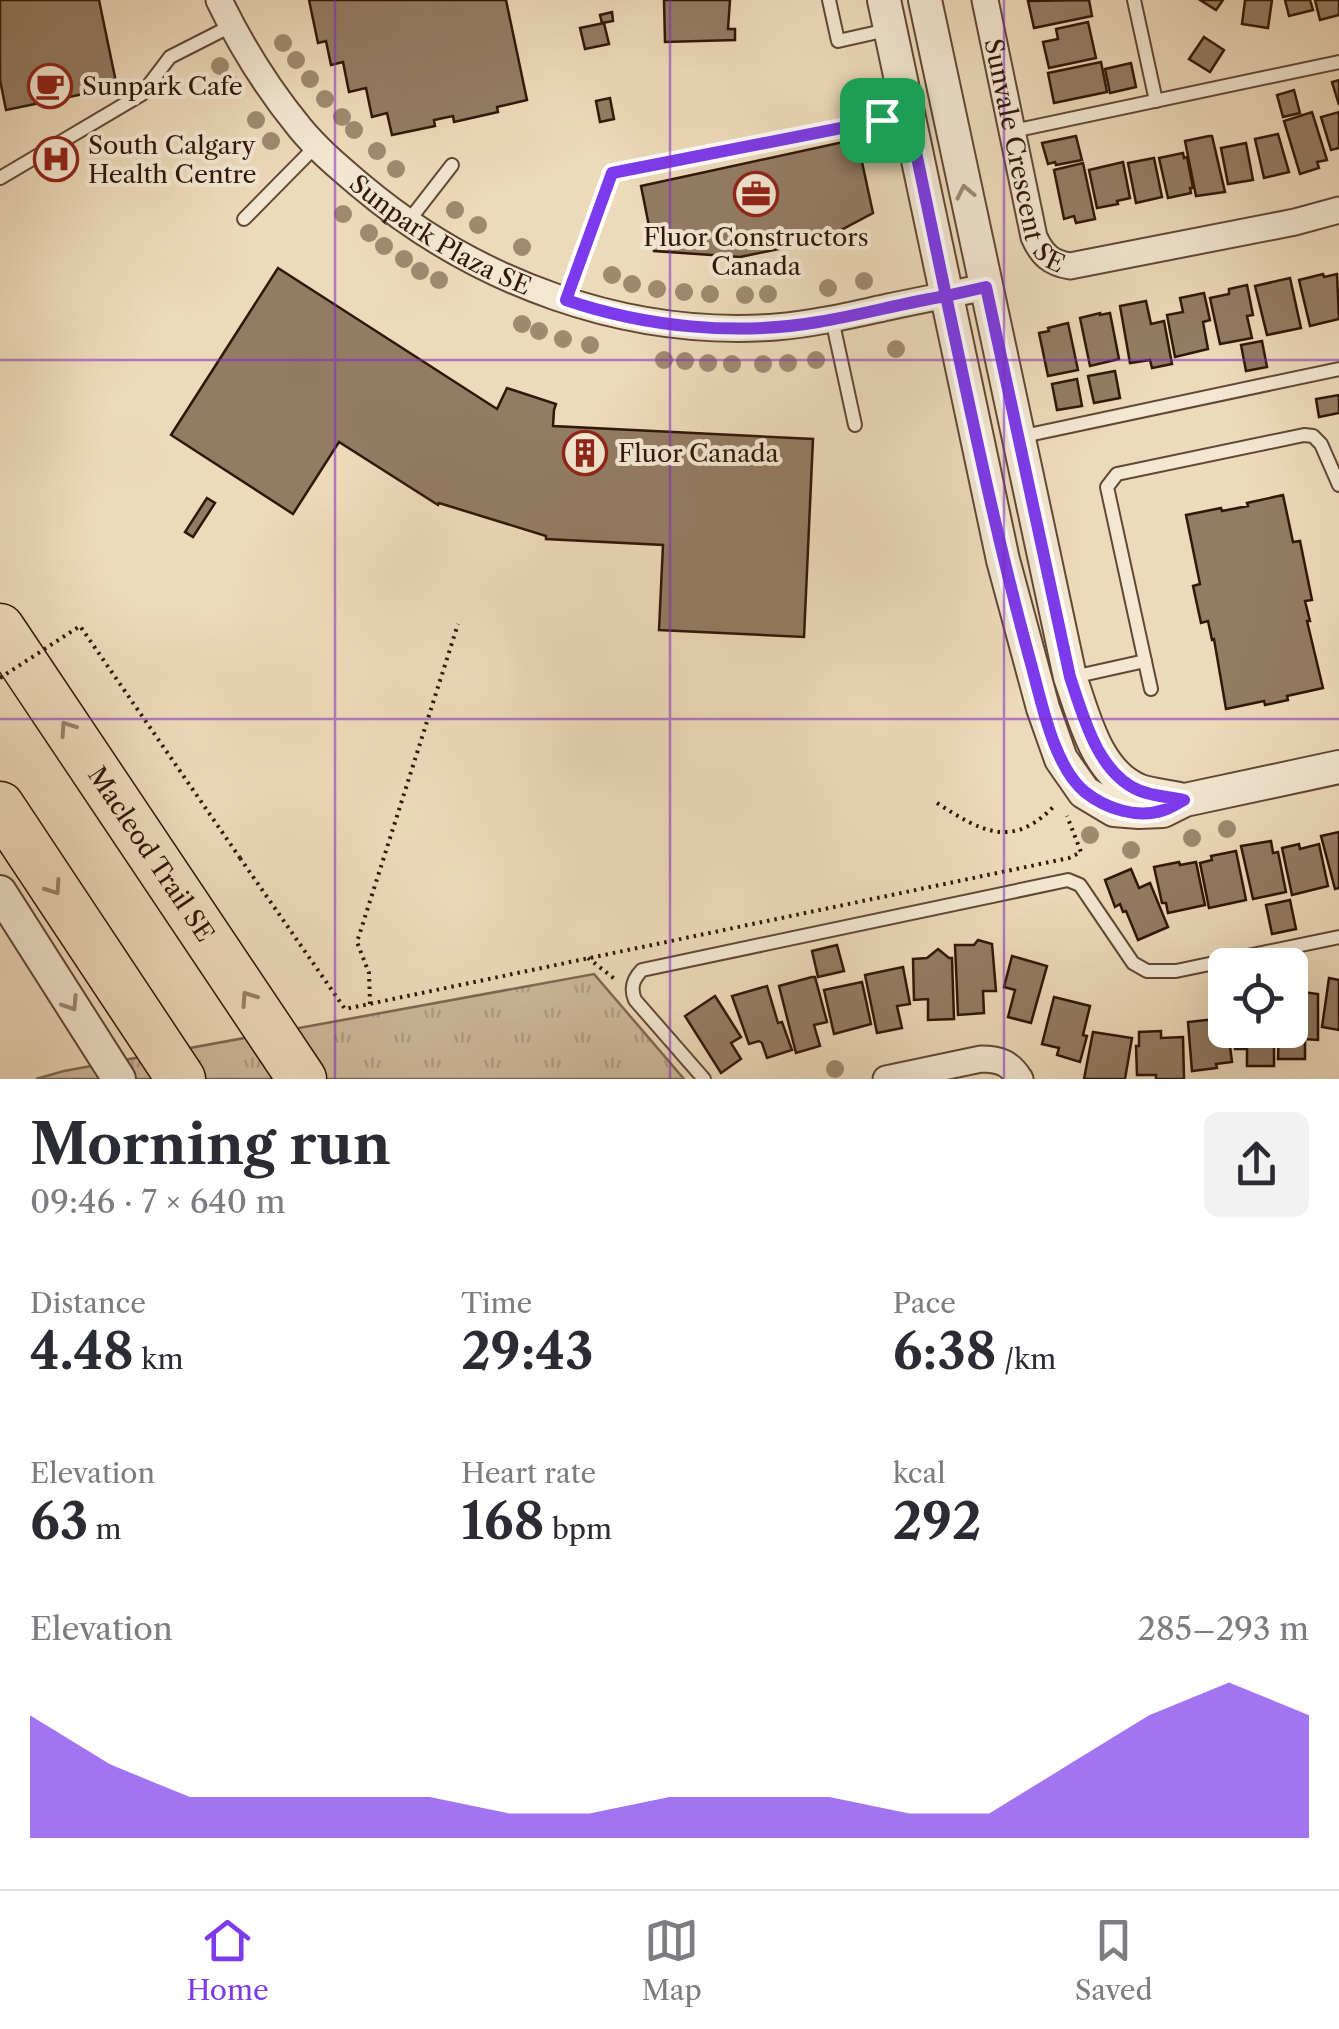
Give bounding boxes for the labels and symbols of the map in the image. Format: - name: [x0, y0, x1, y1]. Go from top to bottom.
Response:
- street label: Sunvale Crescent SE: [977, 36, 1070, 280]
- cafe icon: Sunpark Cafe: [27, 63, 73, 109]
- place label: Sunpark Cafe: [82, 71, 243, 102]
- pin: [840, 78, 925, 163]
- place label: South Calgary Health Centre: [88, 130, 257, 190]
- hospital icon: South Calgary Health Centre: [33, 136, 79, 182]
- street label: Sunpark Plaza SE: [343, 168, 536, 302]
- office icon: Fluor Constructors Canada: [733, 171, 779, 217]
- one-way arrow: [956, 184, 977, 201]
- place label: Fluor Constructors Canada: [643, 222, 869, 282]
- building icon: Fluor Canada: [562, 430, 608, 476]
- place label: Fluor Canada: [618, 438, 780, 469]
- one-way arrow: [61, 720, 79, 739]
- street label: Macleod Trail SE: [81, 761, 221, 948]
- one-way arrow: [42, 876, 60, 895]
- one-way arrow: [241, 991, 260, 1009]
- one-way arrow: [59, 993, 78, 1011]

